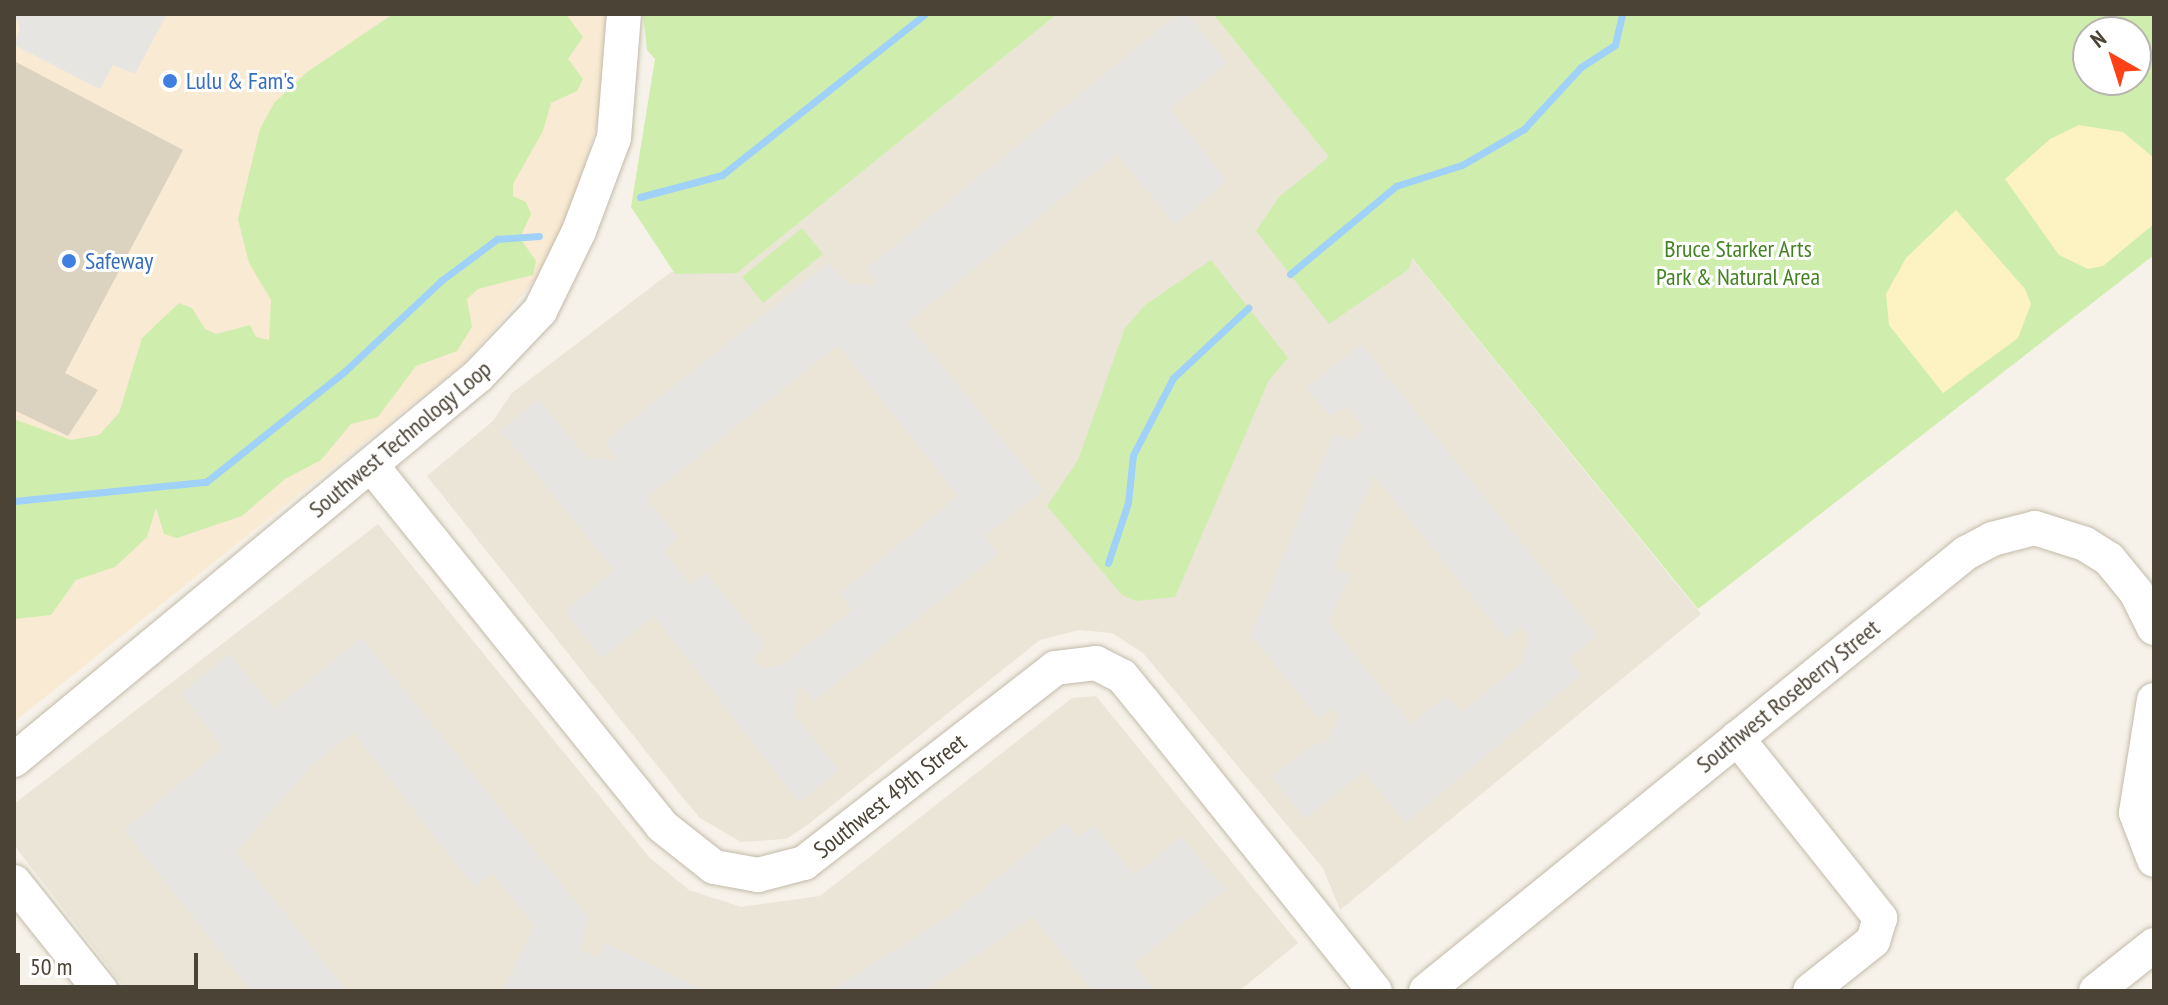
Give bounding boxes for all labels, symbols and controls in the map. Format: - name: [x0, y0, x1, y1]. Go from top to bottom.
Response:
- north arrow: [2072, 16, 2152, 96]
- text: N: [2085, 24, 2112, 54]
- place label: Lulu & Fam's: [186, 67, 294, 95]
- marker: Lulu & Fam's: [161, 72, 179, 90]
- park label: Bruce Starker Arts Park & Natural Area: [1655, 235, 1821, 291]
- place label: Safeway: [85, 247, 153, 275]
- marker: Safeway: [60, 252, 78, 270]
- street label: Southwest Technology Loop: [303, 354, 497, 524]
- street label: Southwest Roseberry Street: [1690, 613, 1886, 779]
- street label: Southwest 49th Street: [808, 728, 972, 864]
- scale bar: [20, 937, 202, 987]
- text: 50 m: [30, 951, 72, 982]

